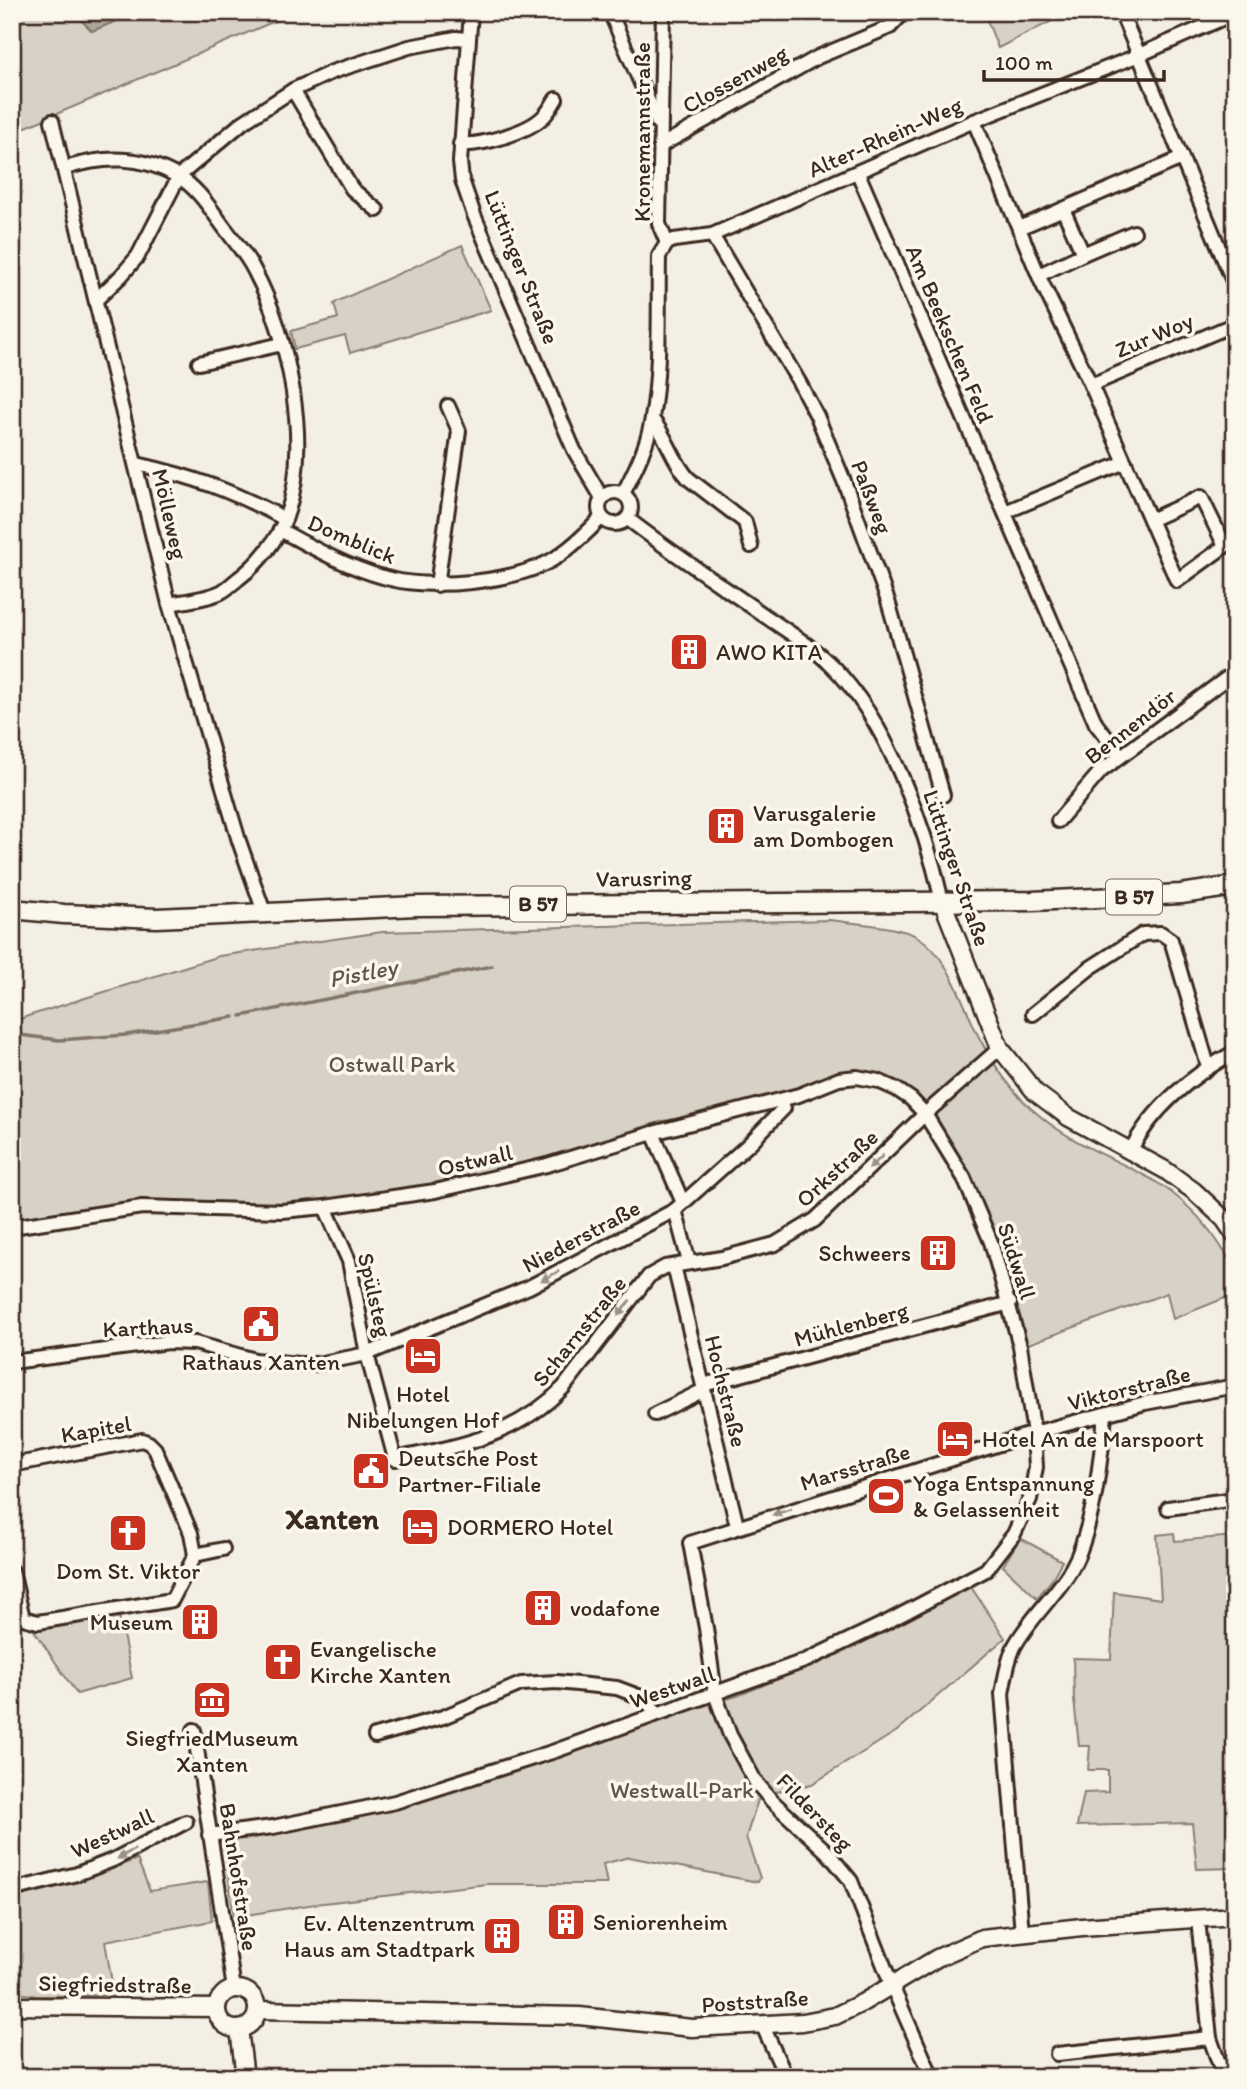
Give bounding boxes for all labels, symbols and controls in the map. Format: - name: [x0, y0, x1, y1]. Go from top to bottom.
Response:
- scale bar: [984, 38, 1165, 82]
- street label: Clossenweg: [677, 39, 793, 119]
- street label: Kronemannstraße: [628, 42, 656, 222]
- text: 100 m: [995, 50, 1053, 75]
- street label: Alter-Rhein-Weg: [803, 90, 967, 184]
- street label: Lüttinger Straße: [478, 186, 566, 348]
- street label: Am Beekschen Feld: [900, 241, 1000, 427]
- street label: Zur Woy: [1111, 306, 1198, 364]
- street label: Paßweg: [845, 456, 899, 538]
- street label: Mölleweg: [146, 466, 194, 562]
- street label: Domblick: [304, 508, 401, 570]
- building icon: AWO KITA: [668, 631, 710, 673]
- place label: AWO KITA: [716, 638, 823, 666]
- street label: Bennendör: [1079, 681, 1182, 770]
- street label: Lüttinger Straße: [917, 786, 997, 950]
- place label: Varusgalerie am Dombogen: [753, 799, 894, 853]
- building icon: Varusgalerie am Dombogen: [705, 805, 747, 847]
- street label: Varusring: [596, 863, 693, 893]
- road number: B 57: [1106, 880, 1162, 914]
- road number: B 57: [510, 886, 566, 922]
- water label: Pistley: [326, 951, 402, 993]
- park label: Ostwall Park: [329, 1050, 456, 1078]
- street label: Orkstraße: [790, 1123, 884, 1213]
- street label: Ostwall: [435, 1138, 516, 1182]
- one-way arrow: [868, 1153, 885, 1169]
- street label: Niederstraße: [517, 1193, 645, 1279]
- street label: Südwall: [991, 1219, 1043, 1303]
- building icon: Schweers: [917, 1232, 959, 1274]
- place label: Schweers: [819, 1239, 911, 1267]
- street label: Spülsteg: [352, 1250, 398, 1340]
- street label: Scharnstraße: [526, 1270, 632, 1392]
- one-way arrow: [540, 1270, 560, 1282]
- street label: Mühlenberg: [791, 1295, 911, 1353]
- one-way arrow: [618, 1299, 632, 1317]
- public building icon: Rathaus Xanten: [240, 1303, 282, 1345]
- street label: Karthaus: [102, 1311, 194, 1343]
- street label: Hochstraße: [699, 1332, 753, 1450]
- hotel icon: Hotel Nibelungen Hof: [402, 1335, 444, 1377]
- place label: Rathaus Xanten: [182, 1348, 340, 1376]
- street label: Viktorstraße: [1065, 1359, 1193, 1417]
- place label: Hotel Nibelungen Hof: [346, 1380, 500, 1434]
- street label: Kapitel: [59, 1409, 134, 1449]
- hotel icon: Hotel An de Marspoort: [934, 1418, 976, 1460]
- place label: Hotel An de Marspoort: [982, 1425, 1204, 1453]
- street label: Marsstraße: [797, 1437, 913, 1497]
- place label: Deutsche Post Partner-Filiale: [398, 1444, 541, 1498]
- public building icon: Deutsche Post Partner-Filiale: [350, 1450, 392, 1492]
- place label: Yoga Entspannung & Gelassenheit: [913, 1469, 1095, 1523]
- sports icon: Yoga Entspannung & Gelassenheit: [865, 1475, 907, 1517]
- district label: Xanten: [285, 1500, 379, 1537]
- hotel icon: DORMERO Hotel: [399, 1506, 441, 1548]
- one-way arrow: [771, 1508, 792, 1518]
- church icon: Dom St. Viktor: [107, 1512, 149, 1554]
- place label: DORMERO Hotel: [447, 1513, 614, 1541]
- place label: Dom St. Viktor: [56, 1557, 200, 1585]
- building icon: vodafone: [522, 1587, 564, 1629]
- place label: vodafone: [570, 1594, 660, 1622]
- building icon: Museum: [179, 1601, 221, 1643]
- place label: Museum: [90, 1608, 173, 1636]
- place label: Evangelische Kirche Xanten: [310, 1635, 451, 1689]
- church icon: Evangelische Kirche Xanten: [262, 1641, 304, 1683]
- street label: Westwall: [626, 1659, 719, 1715]
- museum icon: SiegfriedMuseum Xanten: [191, 1679, 233, 1721]
- place label: SiegfriedMuseum Xanten: [126, 1724, 298, 1778]
- street label: Fildersteg: [771, 1767, 859, 1857]
- park label: Westwall-Park: [610, 1776, 754, 1804]
- street label: Westwall: [66, 1801, 159, 1864]
- street label: Bahnhofstraße: [214, 1801, 264, 1953]
- one-way arrow: [116, 1848, 136, 1859]
- building icon: Seniorenheim: [545, 1901, 587, 1943]
- place label: Seniorenheim: [593, 1908, 728, 1936]
- place label: Ev. Altenzentrum Haus am Stadtpark: [284, 1909, 475, 1963]
- building icon: Ev. Altenzentrum Haus am Stadtpark: [481, 1915, 523, 1957]
- street label: Siegfriedstraße: [38, 1969, 192, 1999]
- street label: Poststraße: [701, 1983, 809, 2019]

